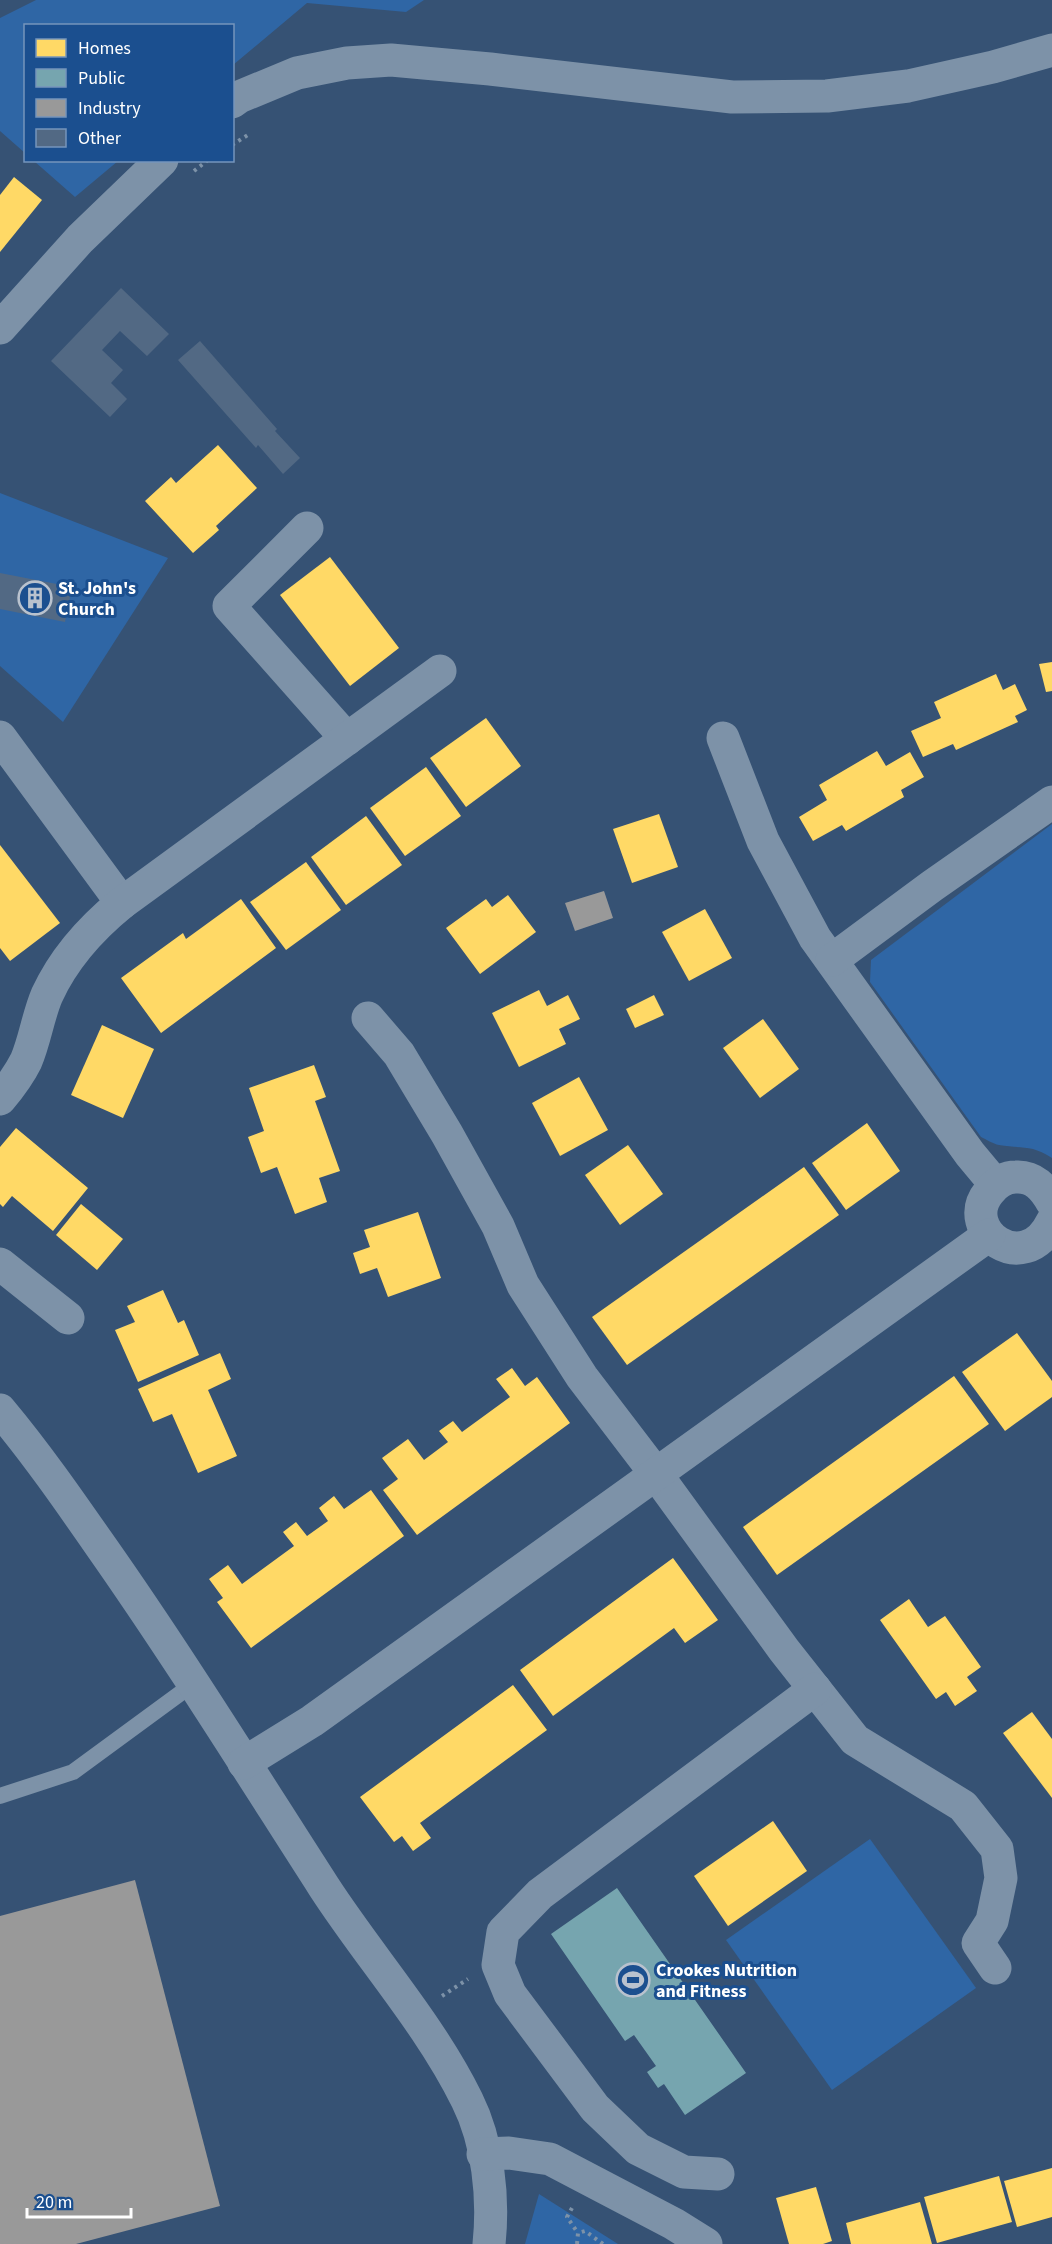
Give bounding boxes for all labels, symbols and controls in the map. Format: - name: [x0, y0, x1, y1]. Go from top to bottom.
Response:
- legend: [24, 24, 234, 162]
- text: Homes: [78, 36, 131, 61]
- text: Public: [78, 66, 125, 91]
- text: Industry: [78, 96, 141, 121]
- text: Other: [78, 126, 122, 151]
- place label: St. John's Church: [58, 576, 136, 622]
- building icon: St. John's Church: [17, 580, 53, 616]
- place label: Crookes Nutrition and Fitness: [656, 1958, 797, 2004]
- sports icon: Crookes Nutrition and Fitness: [615, 1962, 651, 1998]
- scale bar: [27, 2181, 130, 2219]
- text: 20 m: [36, 2190, 72, 2215]

